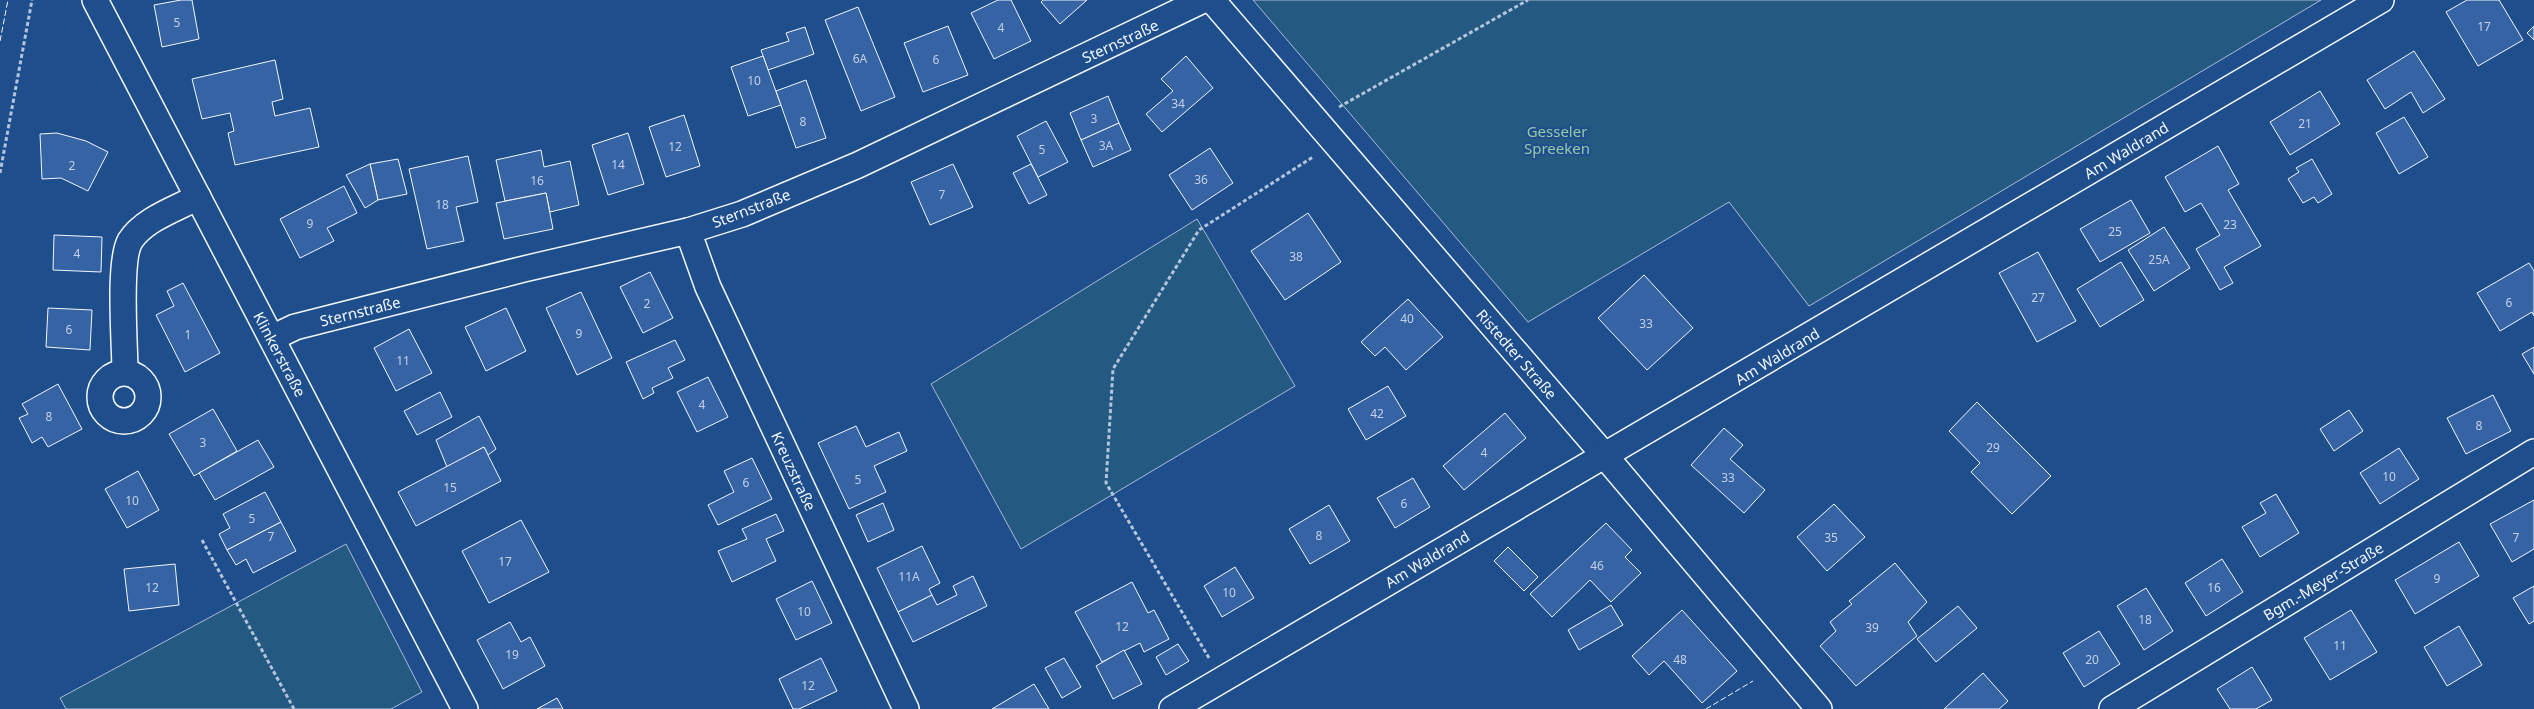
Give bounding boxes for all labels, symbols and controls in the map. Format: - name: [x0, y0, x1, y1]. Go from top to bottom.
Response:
- house number: 5: [174, 14, 181, 31]
- street label: Sternstraße: [1078, 15, 1162, 67]
- house number: 17: [2477, 18, 2491, 35]
- house number: 4: [998, 19, 1005, 36]
- house number: 6A: [853, 50, 868, 67]
- house number: 6: [933, 51, 940, 68]
- house number: 10: [747, 72, 761, 89]
- house number: 34: [1171, 95, 1185, 112]
- house number: 3: [1091, 110, 1098, 127]
- house number: 8: [800, 113, 807, 130]
- house number: 21: [2298, 115, 2312, 132]
- street label: Am Waldrand: [2080, 117, 2172, 183]
- park label: Gesseler Spreeken: [1524, 121, 1590, 158]
- house number: 3A: [1099, 137, 1114, 154]
- house number: 12: [668, 138, 682, 155]
- house number: 5: [1039, 141, 1046, 158]
- house number: 14: [611, 156, 625, 173]
- house number: 2: [69, 157, 76, 174]
- house number: 36: [1194, 171, 1208, 188]
- house number: 16: [530, 172, 544, 189]
- street label: Sternstraße: [709, 184, 793, 232]
- house number: 7: [939, 186, 946, 203]
- house number: 18: [435, 196, 449, 213]
- house number: 9: [307, 215, 314, 232]
- house number: 23: [2223, 216, 2237, 233]
- house number: 25: [2108, 223, 2122, 240]
- house number: 4: [74, 245, 81, 262]
- house number: 38: [1289, 248, 1303, 265]
- house number: 25A: [2148, 251, 2170, 268]
- house number: 27: [2031, 289, 2045, 306]
- street label: Sternstraße: [318, 291, 402, 331]
- house number: 6: [2506, 294, 2513, 311]
- house number: 2: [644, 295, 651, 312]
- street label: Ristedter Straße: [1472, 305, 1562, 403]
- street label: Klinkerstraße: [249, 308, 311, 400]
- house number: 40: [1400, 310, 1414, 327]
- house number: 33: [1639, 315, 1653, 332]
- house number: 6: [66, 321, 73, 338]
- street label: Am Waldrand: [1731, 323, 1823, 389]
- house number: 9: [576, 325, 583, 342]
- house number: 1: [185, 326, 191, 343]
- house number: 11: [396, 352, 410, 369]
- house number: 4: [699, 396, 706, 413]
- house number: 42: [1370, 405, 1384, 422]
- house number: 8: [46, 408, 53, 425]
- house number: 8: [2476, 417, 2483, 434]
- street label: Kreuzstraße: [767, 428, 821, 514]
- house number: 3: [200, 434, 207, 451]
- house number: 29: [1986, 439, 2000, 456]
- house number: 4: [1481, 444, 1488, 461]
- house number: 10: [2382, 468, 2396, 485]
- house number: 33: [1721, 469, 1735, 486]
- house number: 5: [855, 471, 862, 488]
- house number: 6: [743, 474, 750, 491]
- house number: 15: [443, 479, 457, 496]
- house number: 10: [125, 492, 139, 509]
- house number: 6: [1401, 495, 1408, 512]
- house number: 5: [249, 510, 256, 527]
- street label: Am Waldrand: [1381, 526, 1473, 592]
- house number: 8: [1316, 527, 1323, 544]
- house number: 7: [268, 528, 275, 545]
- house number: 35: [1824, 529, 1838, 546]
- house number: 7: [2513, 529, 2520, 546]
- street label: Bgm.-Meyer-Straße: [2259, 537, 2387, 625]
- house number: 17: [498, 553, 512, 570]
- house number: 46: [1590, 557, 1604, 574]
- house number: 11A: [898, 568, 920, 585]
- house number: 9: [2434, 570, 2441, 587]
- house number: 12: [145, 579, 159, 596]
- house number: 16: [2207, 579, 2221, 596]
- house number: 10: [1222, 584, 1236, 601]
- house number: 10: [797, 603, 811, 620]
- house number: 18: [2138, 611, 2152, 628]
- house number: 12: [1115, 618, 1129, 635]
- house number: 39: [1865, 619, 1879, 636]
- house number: 11: [2333, 637, 2347, 654]
- house number: 19: [505, 646, 519, 663]
- house number: 48: [1673, 651, 1687, 668]
- house number: 20: [2085, 651, 2099, 668]
- house number: 12: [801, 677, 815, 694]

